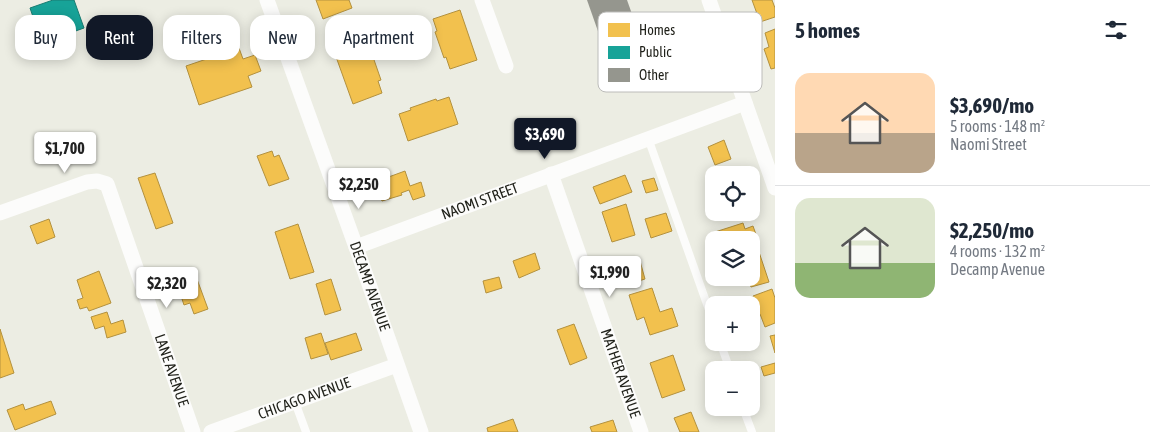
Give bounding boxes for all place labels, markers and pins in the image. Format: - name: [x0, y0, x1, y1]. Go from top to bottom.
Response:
- pin: $3,690: [504, 118, 586, 160]
- pin: $1,700: [24, 132, 106, 174]
- pin: $2,250: [318, 168, 400, 210]
- pin: $1,990: [569, 256, 651, 298]
- pin: $2,320: [126, 266, 208, 309]

